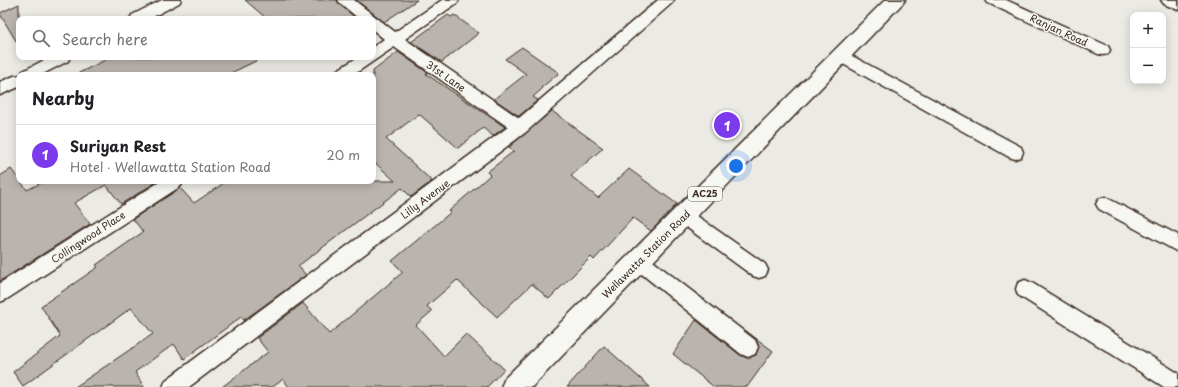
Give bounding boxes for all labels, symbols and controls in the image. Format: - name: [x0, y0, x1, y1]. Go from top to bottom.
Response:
- street label: Ranjan Road: [1028, 10, 1091, 50]
- map controls: [1130, 12, 1166, 84]
- button: +: [1130, 12, 1166, 48]
- search box: [16, 16, 376, 60]
- icon: search: [30, 27, 52, 49]
- text: Search here: [62, 27, 148, 50]
- button: −: [1130, 48, 1166, 84]
- street label: 31st Lane: [423, 56, 470, 95]
- text: Nearby: [32, 85, 94, 111]
- pin: 1: [714, 110, 740, 140]
- text: Suriyan Rest: [70, 134, 166, 157]
- text: 1: [42, 145, 48, 164]
- text: 20 m: [326, 145, 360, 164]
- your location: [726, 156, 746, 176]
- text: Hotel · Wellawatta Station Road: [70, 157, 271, 176]
- street label: Lilly Avenue: [397, 175, 453, 222]
- road number: AC25: [688, 187, 722, 201]
- street label: Wellawatta Station Road: [598, 206, 693, 301]
- street label: Collingwood Place: [48, 207, 128, 266]

